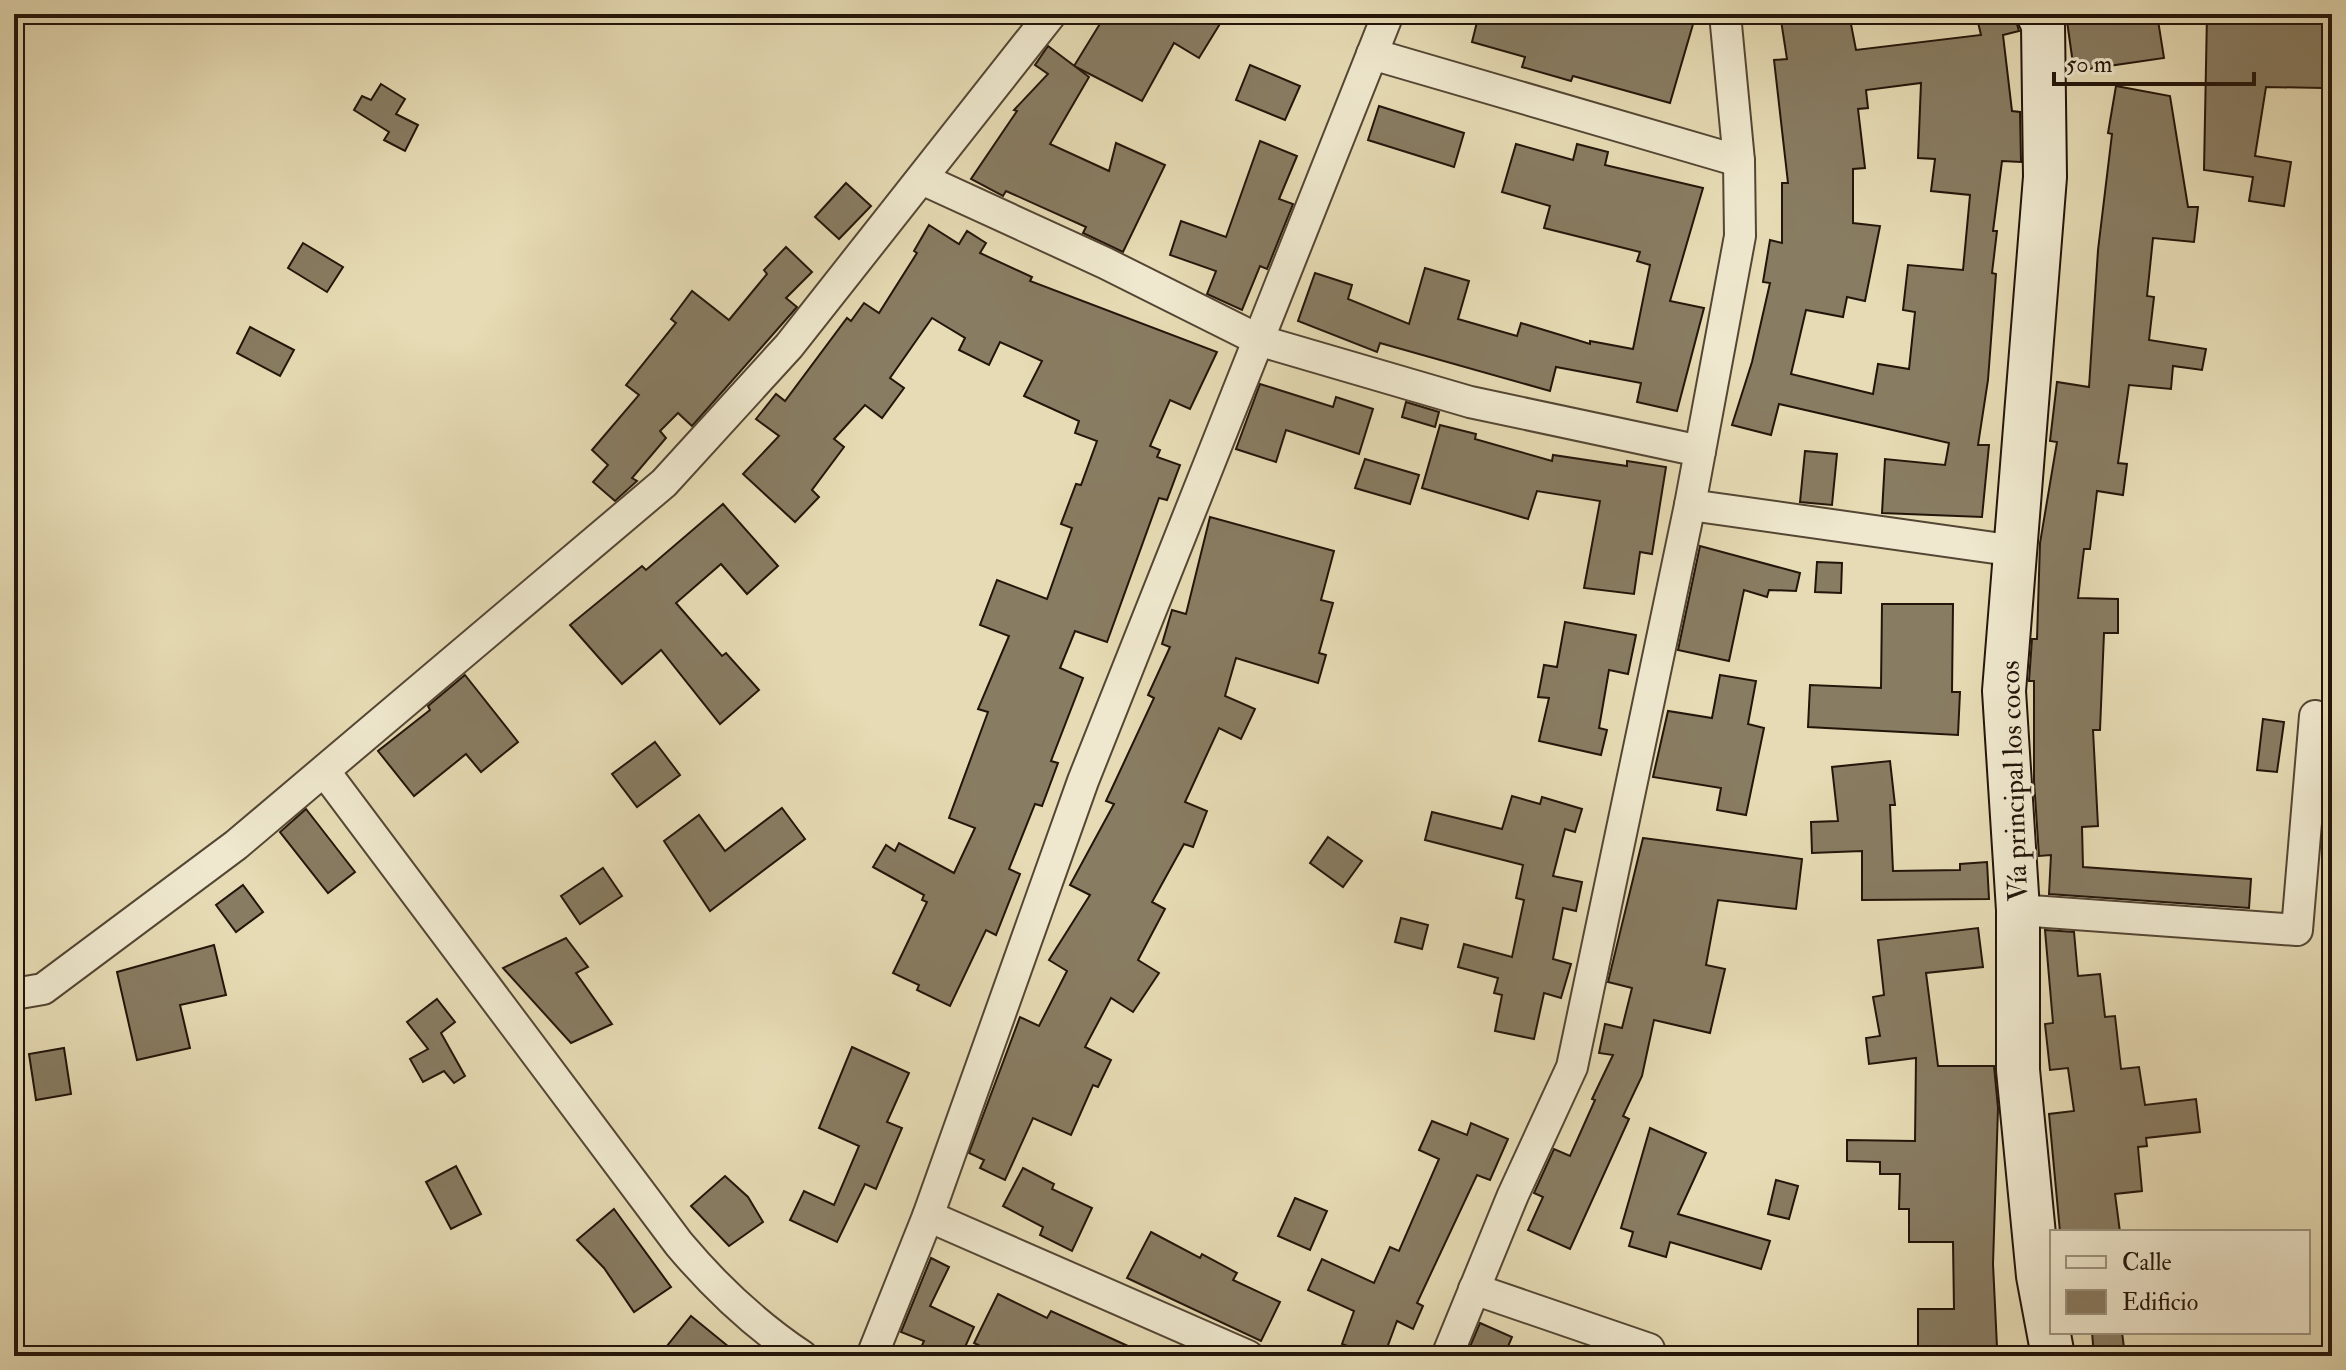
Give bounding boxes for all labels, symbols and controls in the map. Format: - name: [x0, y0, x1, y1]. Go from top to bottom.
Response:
- scale bar: [2054, 36, 2254, 86]
- text: 50 m: [2066, 49, 2113, 80]
- street label: Vía principal los cocos: [1993, 660, 2036, 902]
- legend: [2050, 1230, 2310, 1334]
- text: Calle: [2122, 1247, 2172, 1278]
- text: Edificio: [2122, 1287, 2198, 1318]

